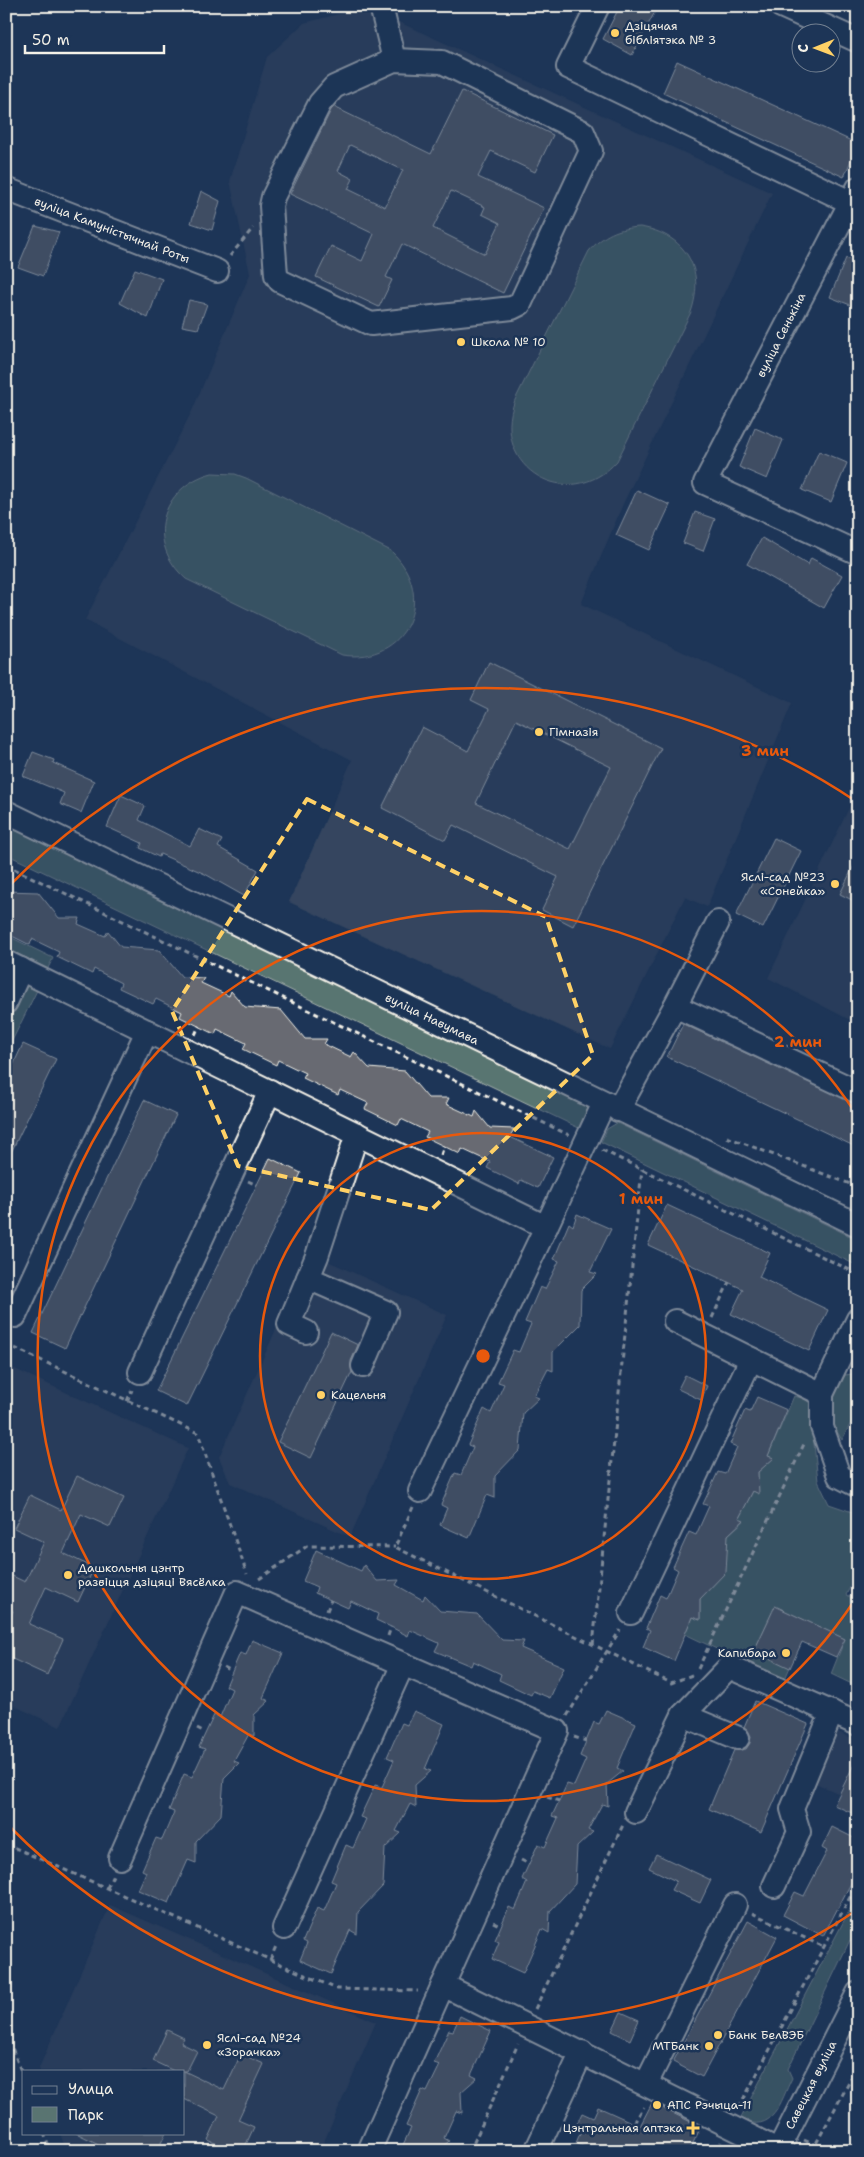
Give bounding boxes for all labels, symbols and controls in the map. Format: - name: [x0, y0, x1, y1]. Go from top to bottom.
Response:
- place label: Дзіцячая бібліятэка № 3: [625, 18, 716, 48]
- scale bar: [25, 22, 164, 54]
- north arrow: [792, 22, 842, 72]
- marker: Дзіцячая бібліятэка № 3: [609, 27, 621, 39]
- text: 50 m: [32, 30, 70, 50]
- text: С: [794, 44, 812, 53]
- street label: вуліца Камуністычнай Роты: [32, 193, 192, 267]
- street label: вуліца Сенькіна: [753, 289, 810, 380]
- place label: Школа № 10: [471, 334, 546, 350]
- marker: Школа № 10: [455, 336, 467, 348]
- place label: Гімназія: [549, 724, 598, 740]
- marker: Гімназія: [533, 726, 545, 738]
- text: 3 мин: [741, 741, 789, 761]
- place label: Яслі-сад №23 «Сонейка»: [741, 869, 825, 899]
- marker: Яслі-сад №23 «Сонейка»: [829, 878, 841, 890]
- street label: вуліца Навумава: [383, 989, 482, 1049]
- text: 2 мин: [774, 1032, 822, 1052]
- text: 1 мин: [619, 1189, 663, 1209]
- centre of rings: [474, 1347, 492, 1365]
- place label: Кацельня: [331, 1387, 386, 1403]
- marker: Кацельня: [315, 1389, 327, 1401]
- place label: Дашкольны цэнтр развіцця дзіцяці Вясёлка: [78, 1560, 226, 1590]
- marker: Дашкольны цэнтр развіцця дзіцяці Вясёлка: [62, 1569, 74, 1581]
- place label: Капибара: [718, 1645, 777, 1661]
- marker: Капибара: [780, 1647, 792, 1659]
- place label: Банк БелВЭБ: [728, 2027, 804, 2043]
- marker: Банк БелВЭБ: [712, 2029, 724, 2041]
- place label: Яслі-сад №24 «Зорачка»: [217, 2030, 301, 2060]
- street label: Савецкая вуліца: [782, 2037, 841, 2132]
- place label: МТБанк: [652, 2038, 700, 2054]
- marker: Яслі-сад №24 «Зорачка»: [201, 2039, 213, 2051]
- marker: МТБанк: [703, 2040, 715, 2052]
- legend: [22, 2070, 185, 2134]
- text: Улица: [68, 2079, 114, 2099]
- place label: АПС Рэчыца-11: [667, 2097, 752, 2113]
- marker: АПС Рэчыца-11: [651, 2099, 663, 2111]
- text: Парк: [68, 2105, 104, 2125]
- place label: Цэнтральная аптэка: [563, 2120, 684, 2136]
- marker: Цэнтральная аптэка: [687, 2122, 699, 2134]

